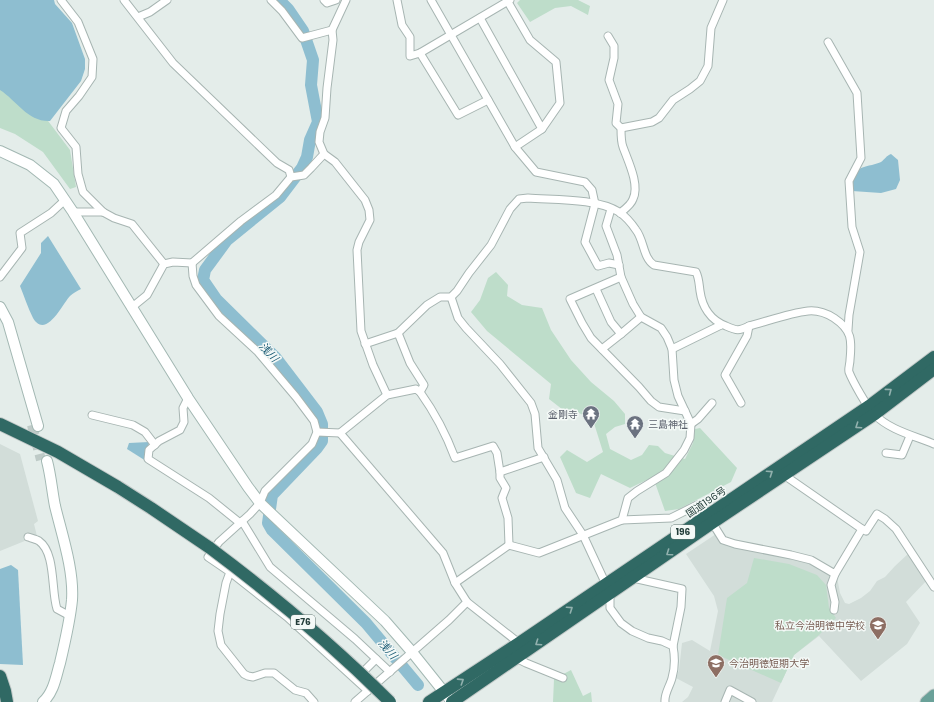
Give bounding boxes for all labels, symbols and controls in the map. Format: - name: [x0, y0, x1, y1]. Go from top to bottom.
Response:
- water label: 浅川: [256, 338, 283, 366]
- one-way arrow: [884, 389, 891, 396]
- temple icon: 金剛寺: [581, 404, 601, 429]
- place label: 金剛寺: [548, 407, 578, 422]
- temple icon: 三島神社: [625, 414, 645, 439]
- place label: 三島神社: [648, 417, 688, 432]
- one-way arrow: [855, 421, 862, 428]
- one-way arrow: [766, 470, 773, 478]
- street label: 国道196号: [683, 483, 729, 521]
- road number: 196: [671, 525, 695, 539]
- one-way arrow: [666, 548, 673, 555]
- one-way arrow: [566, 606, 573, 614]
- road number: E76: [291, 615, 315, 629]
- school or university icon: 私立今治明徳中学校: [868, 615, 888, 640]
- place label: 私立今治明徳中学校: [775, 618, 865, 633]
- water label: 浅川: [375, 635, 402, 663]
- one-way arrow: [535, 638, 542, 646]
- school or university icon: 今治明徳短期大学: [706, 653, 726, 678]
- place label: 今治明徳短期大学: [729, 656, 809, 671]
- one-way arrow: [457, 678, 464, 685]

